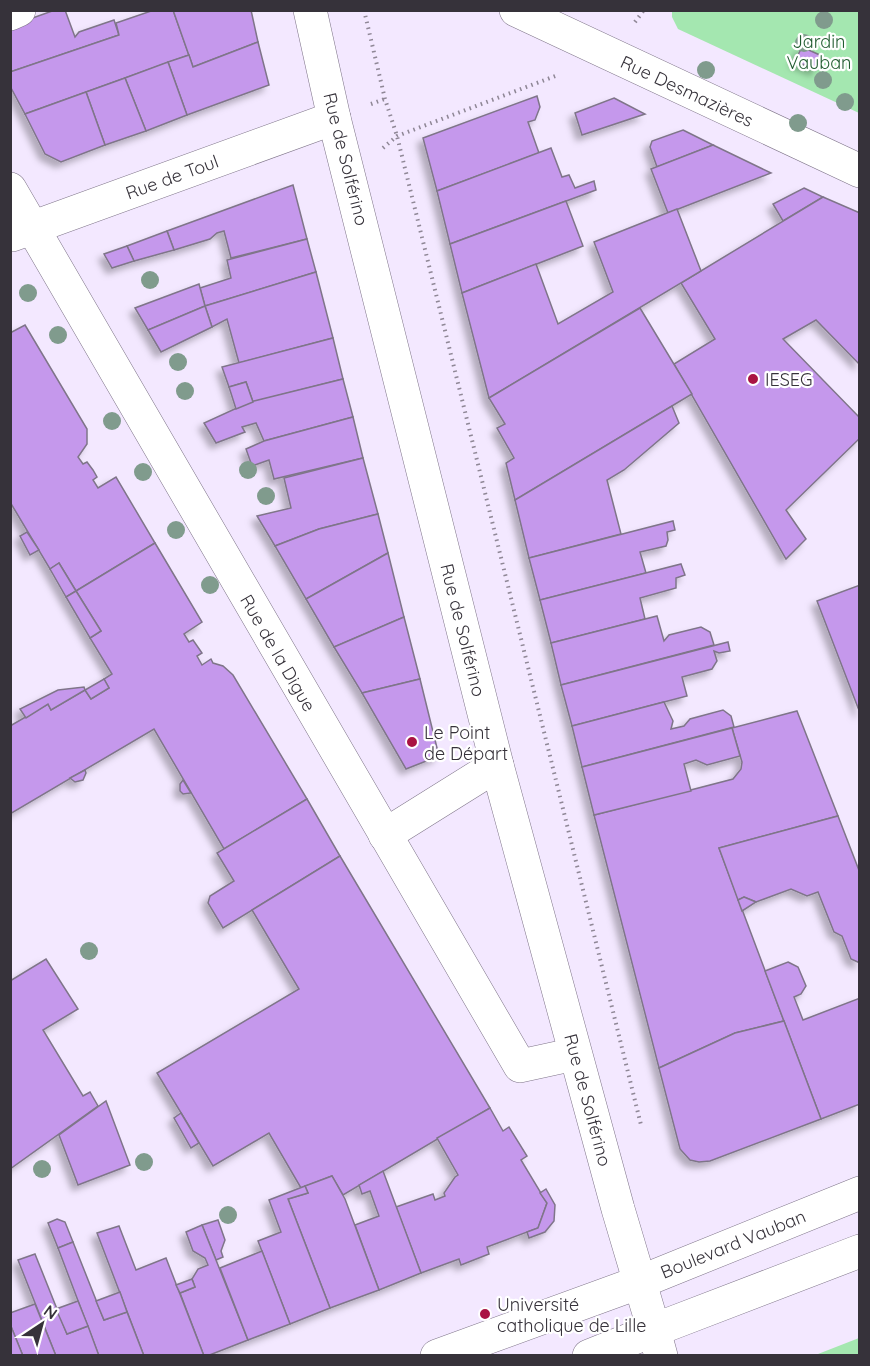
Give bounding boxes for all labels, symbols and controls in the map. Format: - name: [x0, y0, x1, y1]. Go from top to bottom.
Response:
- park label: Jardin Vauban: [787, 30, 851, 74]
- street label: Rue Desmazières: [617, 50, 757, 132]
- street label: Rue de Solférino: [318, 90, 374, 228]
- street label: Rue de Toul: [122, 150, 222, 204]
- place label: IESEG: [765, 368, 813, 391]
- marker: IESEG: [746, 372, 760, 386]
- street label: Rue de Solférino: [435, 561, 491, 699]
- street label: Rue de la Digue: [235, 590, 321, 716]
- place label: Le Point de Départ: [424, 721, 508, 765]
- marker: Le Point de Départ: [405, 735, 419, 749]
- street label: Rue de Solférino: [559, 1031, 617, 1169]
- street label: Boulevard Vauban: [657, 1204, 809, 1284]
- place label: Université catholique de Lille: [497, 1293, 646, 1337]
- north arrow: [12, 1294, 72, 1354]
- text: N: [40, 1300, 61, 1323]
- marker: Université catholique de Lille: [478, 1307, 492, 1321]

